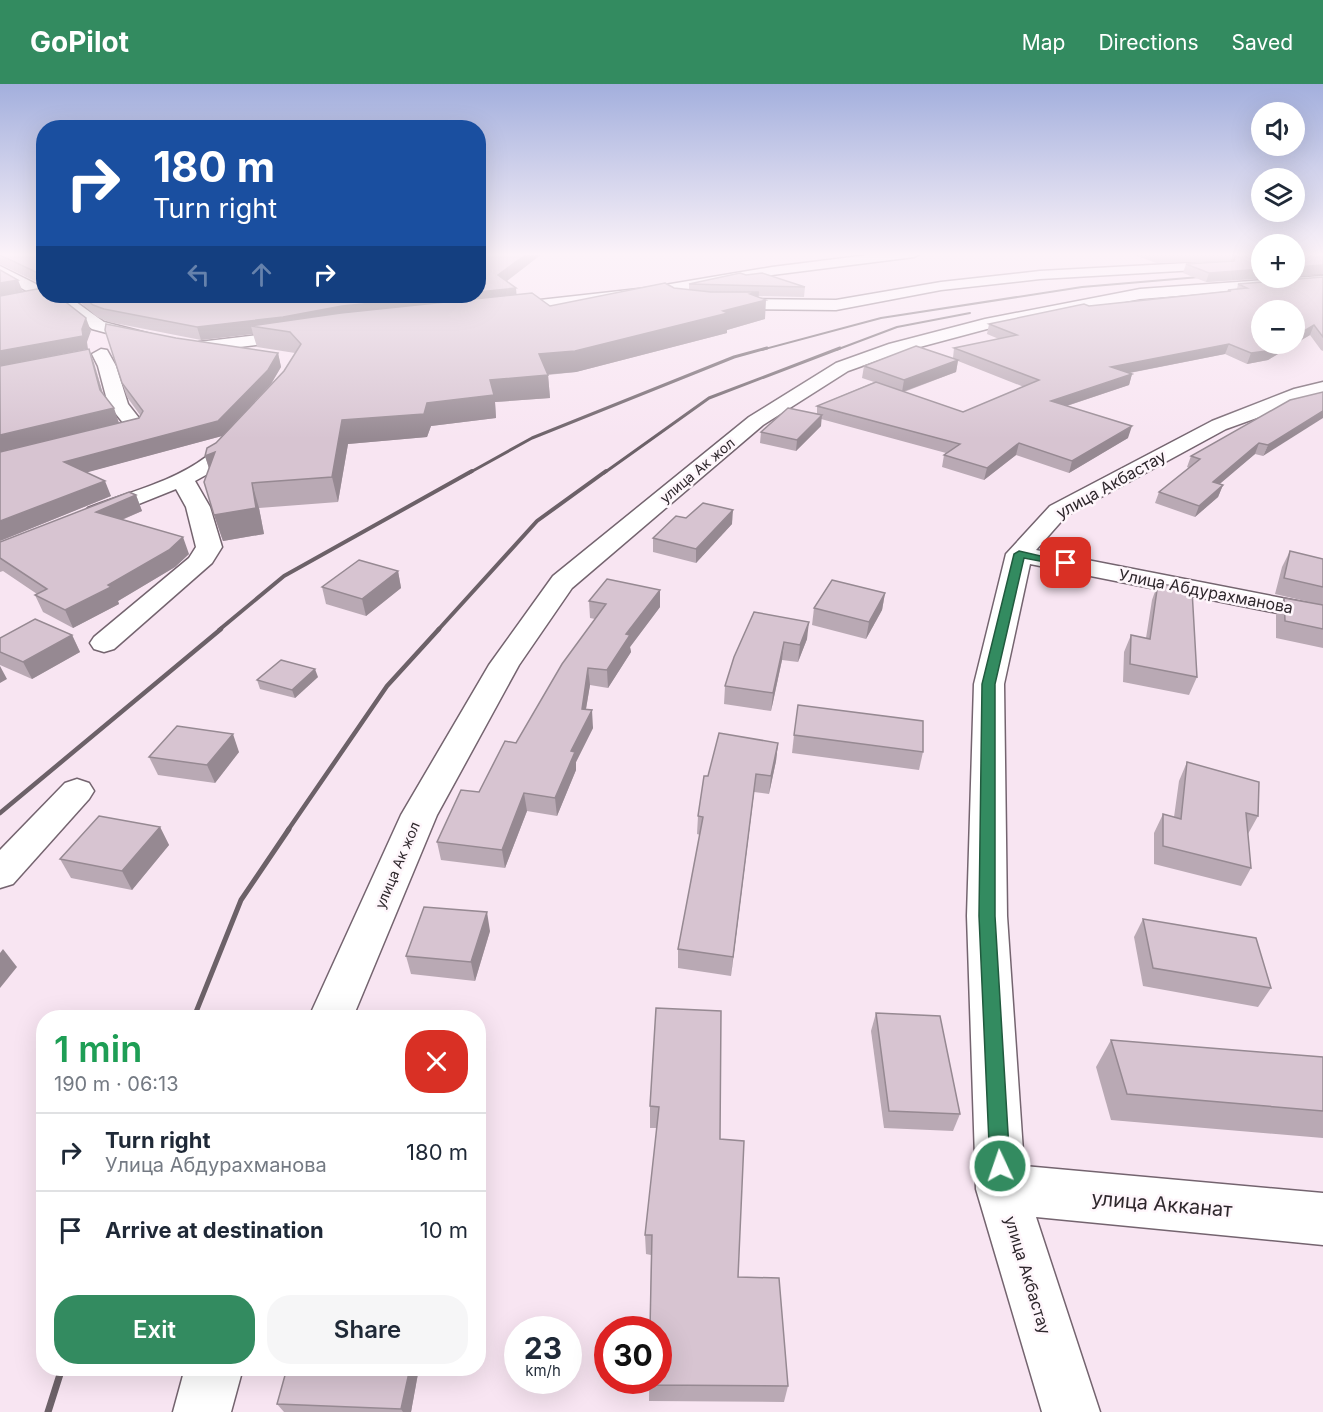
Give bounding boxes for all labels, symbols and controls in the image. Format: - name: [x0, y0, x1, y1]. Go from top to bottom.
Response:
- text: GoPilot: [30, 25, 129, 59]
- text: Map: [1022, 30, 1065, 55]
- text: Directions: [1098, 30, 1199, 55]
- text: Saved: [1232, 30, 1293, 55]
- map controls: [1251, 102, 1305, 354]
- button: sound: [1251, 102, 1305, 156]
- text: 180 m: [153, 141, 275, 192]
- icon: right: [54, 144, 132, 222]
- button: layers: [1251, 168, 1305, 222]
- text: Turn right: [153, 192, 277, 225]
- button: +: [1251, 234, 1305, 288]
- icon: left: [182, 258, 215, 291]
- icon: ahead: [245, 258, 278, 291]
- icon: right: [308, 258, 341, 291]
- button: −: [1251, 300, 1305, 354]
- street label: улица Ак жол: [656, 434, 738, 506]
- street label: улица Акбастау: [1053, 446, 1169, 522]
- pin: [1040, 537, 1091, 588]
- icon: arrive: [1049, 546, 1082, 579]
- street label: Улица Абдурахманова: [1117, 564, 1295, 618]
- street label: улица Ак жол: [371, 819, 423, 911]
- text: 1 min: [54, 1027, 142, 1071]
- button: close: [405, 1030, 468, 1093]
- text: 190 m · 06:13: [54, 1072, 179, 1096]
- text: Turn right: [105, 1127, 211, 1153]
- position arrow: [968, 1134, 1032, 1198]
- icon: right: [54, 1136, 87, 1169]
- text: 180 m: [406, 1139, 468, 1165]
- text: Улица Абдурахманова: [105, 1153, 327, 1177]
- street label: улица Акканат: [1090, 1186, 1234, 1222]
- icon: arrive: [54, 1214, 87, 1247]
- street label: улица Акбастау: [1001, 1214, 1055, 1336]
- text: Arrive at destination: [105, 1217, 324, 1243]
- text: 10 m: [420, 1217, 468, 1243]
- button: Exit: [54, 1295, 255, 1364]
- button: Share: [267, 1295, 468, 1364]
- speed limit sign: 30: [594, 1316, 672, 1394]
- text: 23: [524, 1330, 562, 1366]
- text: km/h: [525, 1361, 561, 1380]

